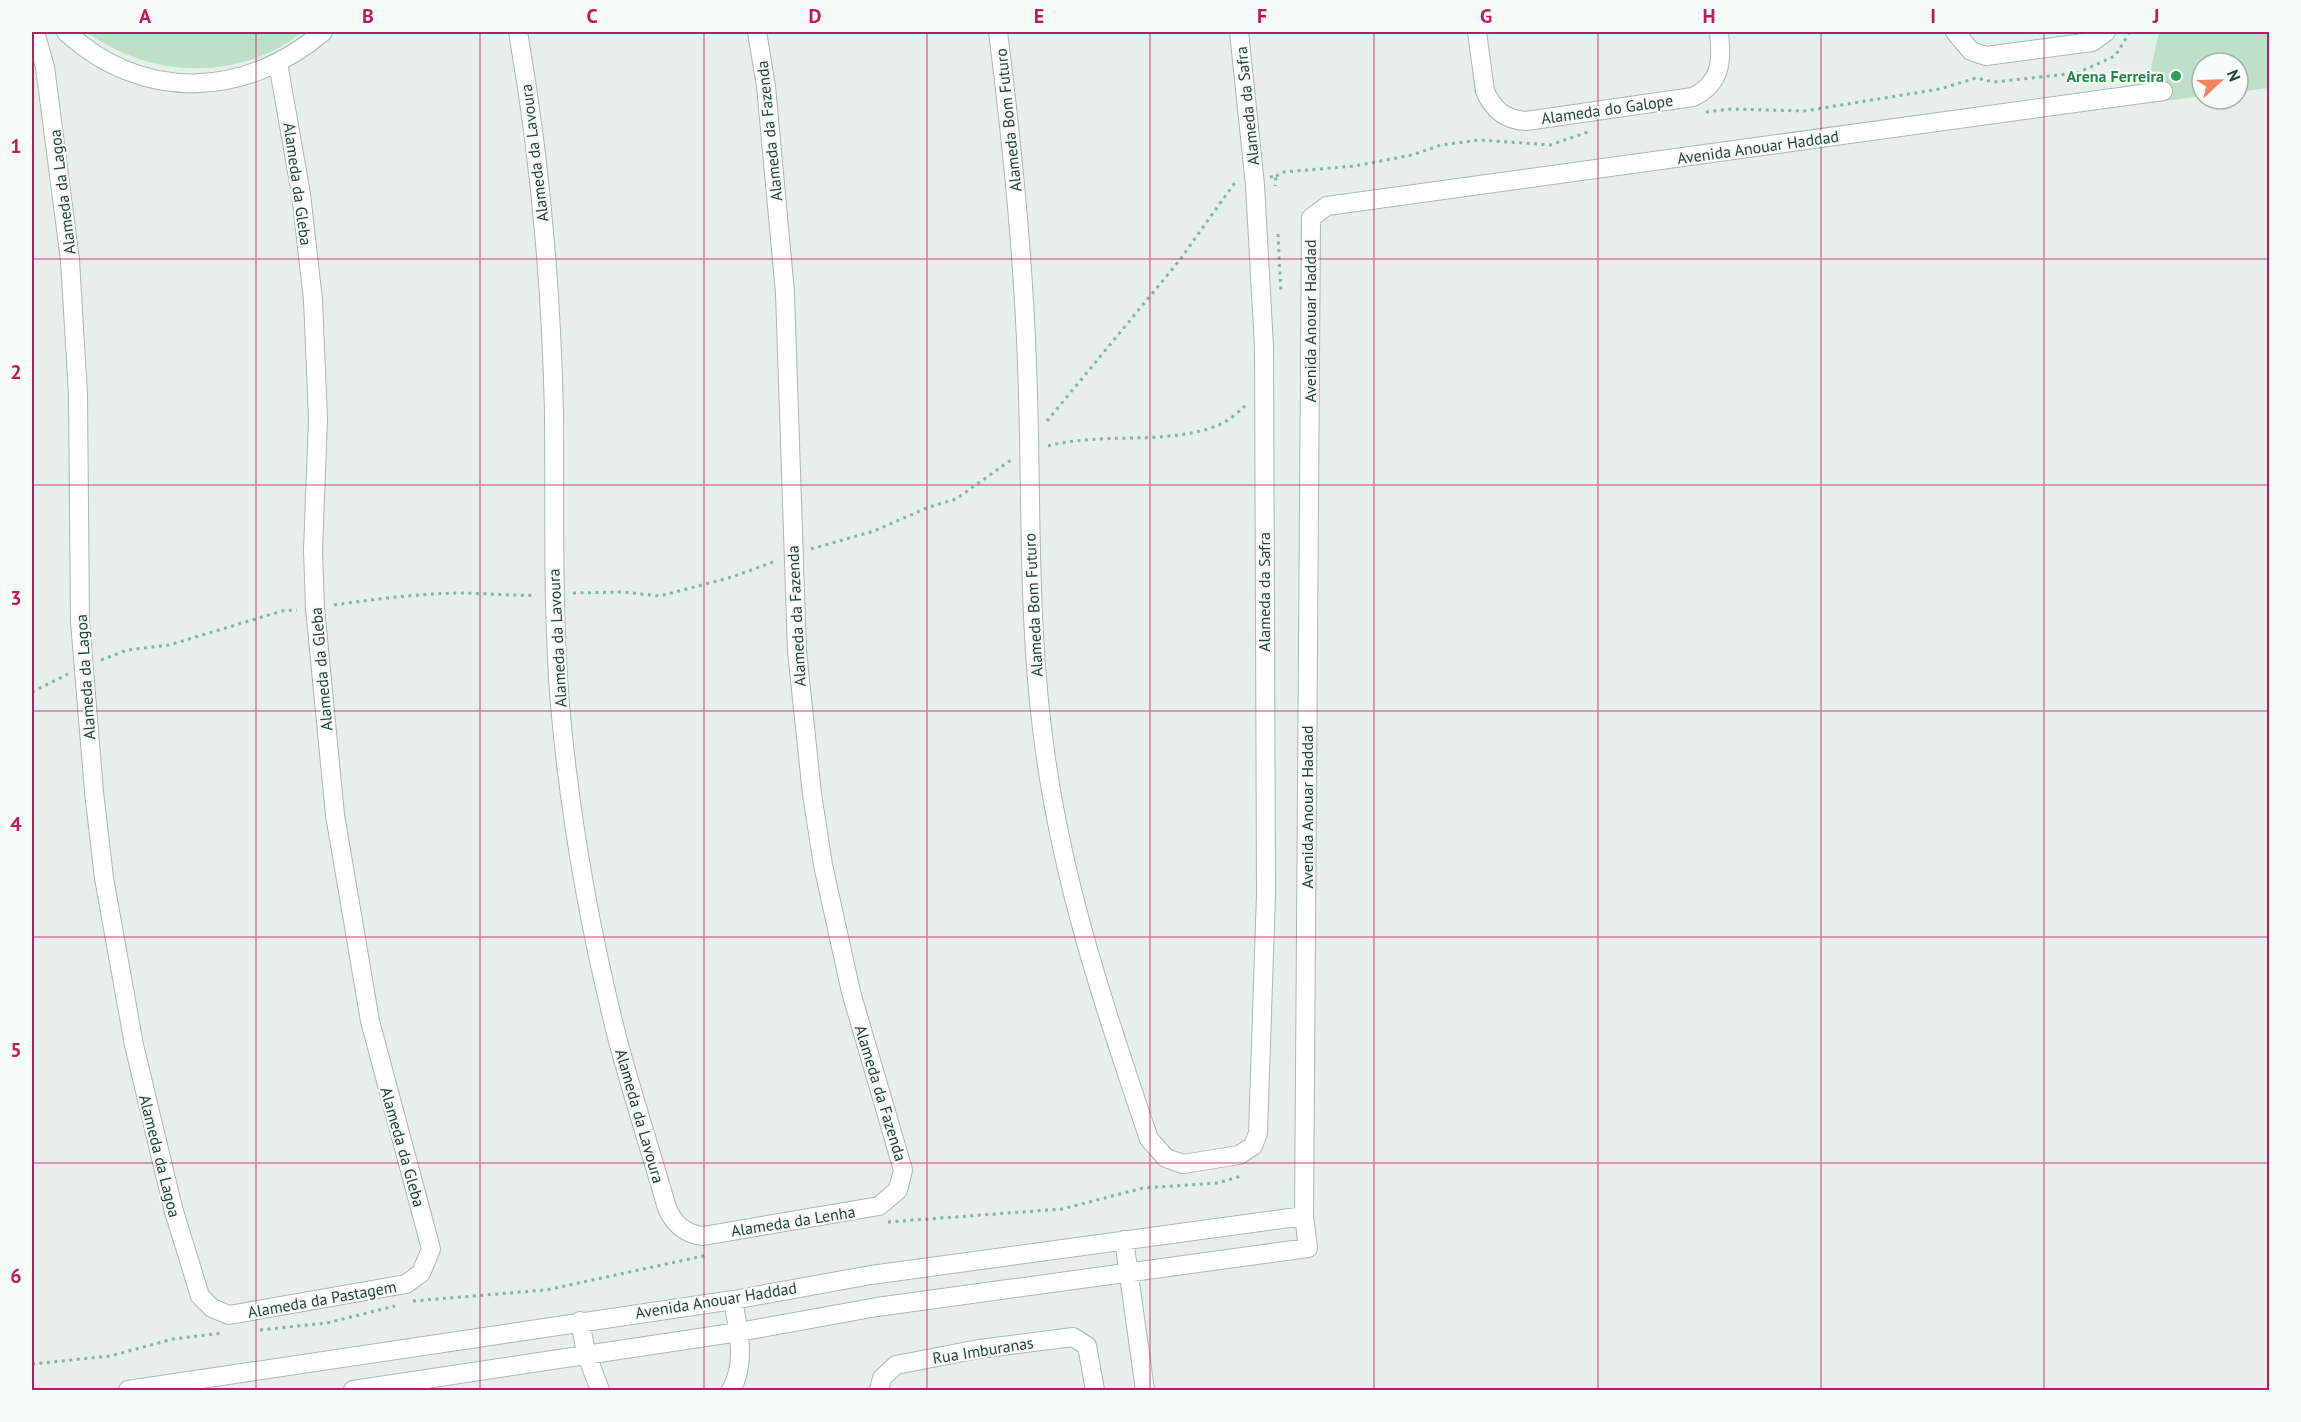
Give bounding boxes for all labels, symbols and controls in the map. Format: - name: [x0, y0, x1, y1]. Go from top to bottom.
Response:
- text: A: [139, 3, 152, 29]
- text: B: [362, 3, 374, 29]
- text: C: [586, 3, 598, 29]
- text: D: [809, 3, 822, 29]
- text: E: [1034, 3, 1044, 29]
- text: F: [1257, 3, 1267, 29]
- text: G: [1480, 3, 1492, 29]
- text: H: [1702, 3, 1716, 29]
- text: I: [1930, 3, 1936, 29]
- text: J: [2152, 3, 2159, 29]
- street label: Alameda da Safra: [1231, 45, 1263, 167]
- street label: Alameda Bom Futuro: [991, 47, 1025, 193]
- north arrow: [2190, 51, 2250, 111]
- street label: Alameda da Fazenda: [752, 60, 786, 202]
- place label: Arena Ferreira: [2066, 66, 2164, 86]
- text: N: [2223, 67, 2245, 84]
- marker: Arena Ferreira: [2169, 69, 2183, 83]
- street label: Alameda da Lavoura: [516, 83, 552, 223]
- street label: Alameda do Galope: [1540, 90, 1674, 128]
- street label: Alameda da Gleba: [279, 121, 317, 247]
- street label: Avenida Anouar Haddad: [1676, 126, 1840, 168]
- street label: Alameda da Lagoa: [44, 128, 80, 256]
- text: 1: [10, 133, 22, 159]
- street label: Avenida Anouar Haddad: [1300, 239, 1320, 403]
- text: 2: [10, 359, 22, 385]
- street label: Alameda da Safra: [1254, 532, 1274, 652]
- street label: Alameda Bom Futuro: [1019, 533, 1047, 677]
- street label: Alameda da Fazenda: [782, 545, 810, 687]
- street label: Alameda da Lavoura: [543, 568, 571, 708]
- text: 3: [10, 585, 22, 611]
- street label: Alameda da Gleba: [306, 606, 336, 732]
- street label: Alameda da Lagoa: [71, 614, 99, 740]
- street label: Avenida Anouar Haddad: [1297, 725, 1317, 889]
- text: 4: [10, 811, 22, 837]
- street label: Alameda da Fazenda: [851, 1023, 911, 1163]
- text: 5: [10, 1037, 22, 1063]
- street label: Alameda da Lavoura: [611, 1047, 669, 1185]
- street label: Alameda da Gleba: [376, 1085, 430, 1209]
- street label: Alameda da Lagoa: [135, 1093, 185, 1219]
- street label: Alameda da Lenha: [729, 1201, 857, 1241]
- text: 6: [10, 1263, 22, 1289]
- street label: Alameda da Pastagem: [246, 1276, 398, 1322]
- street label: Avenida Anouar Haddad: [634, 1277, 798, 1323]
- street label: Rua Imburanas: [931, 1332, 1035, 1368]

